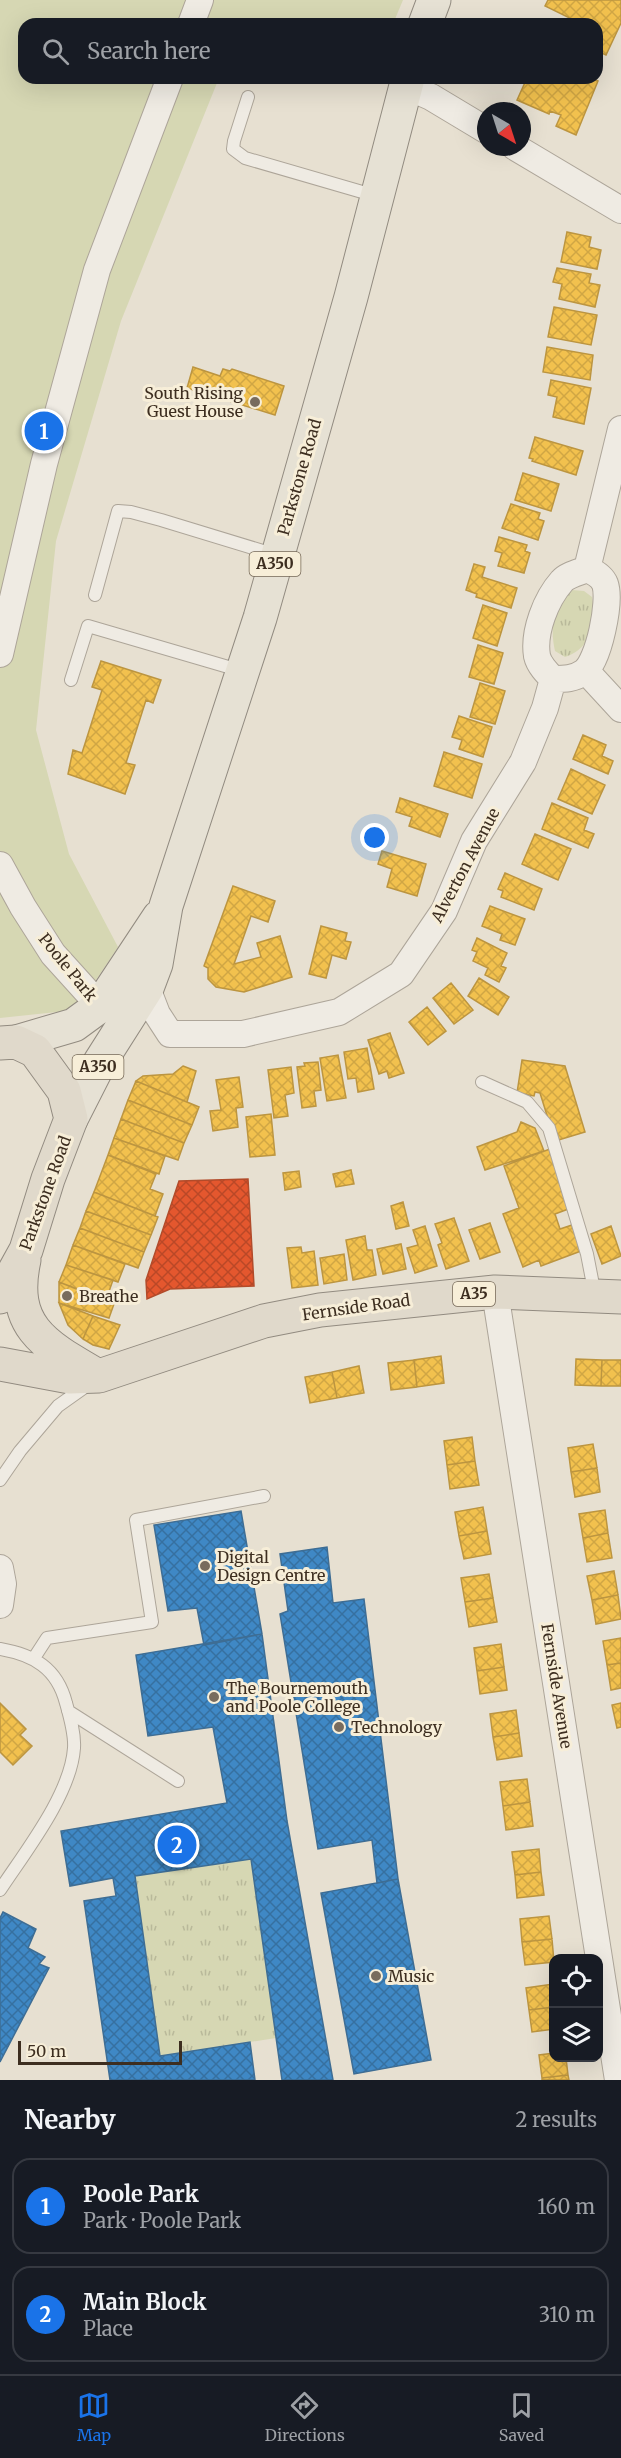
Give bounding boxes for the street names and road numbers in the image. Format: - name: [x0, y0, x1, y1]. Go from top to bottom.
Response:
- street label: Parkstone Road: [273, 416, 325, 538]
- road number: A350: [250, 552, 300, 576]
- street label: Alverton Avenue: [426, 804, 504, 926]
- street label: Poole Park: [35, 929, 102, 1006]
- road number: A350: [72, 1055, 124, 1079]
- street label: Parkstone Road: [15, 1133, 75, 1253]
- road number: A35: [453, 1282, 495, 1306]
- street label: Fernside Road: [301, 1289, 412, 1324]
- street label: Fernside Avenue: [537, 1622, 577, 1750]

